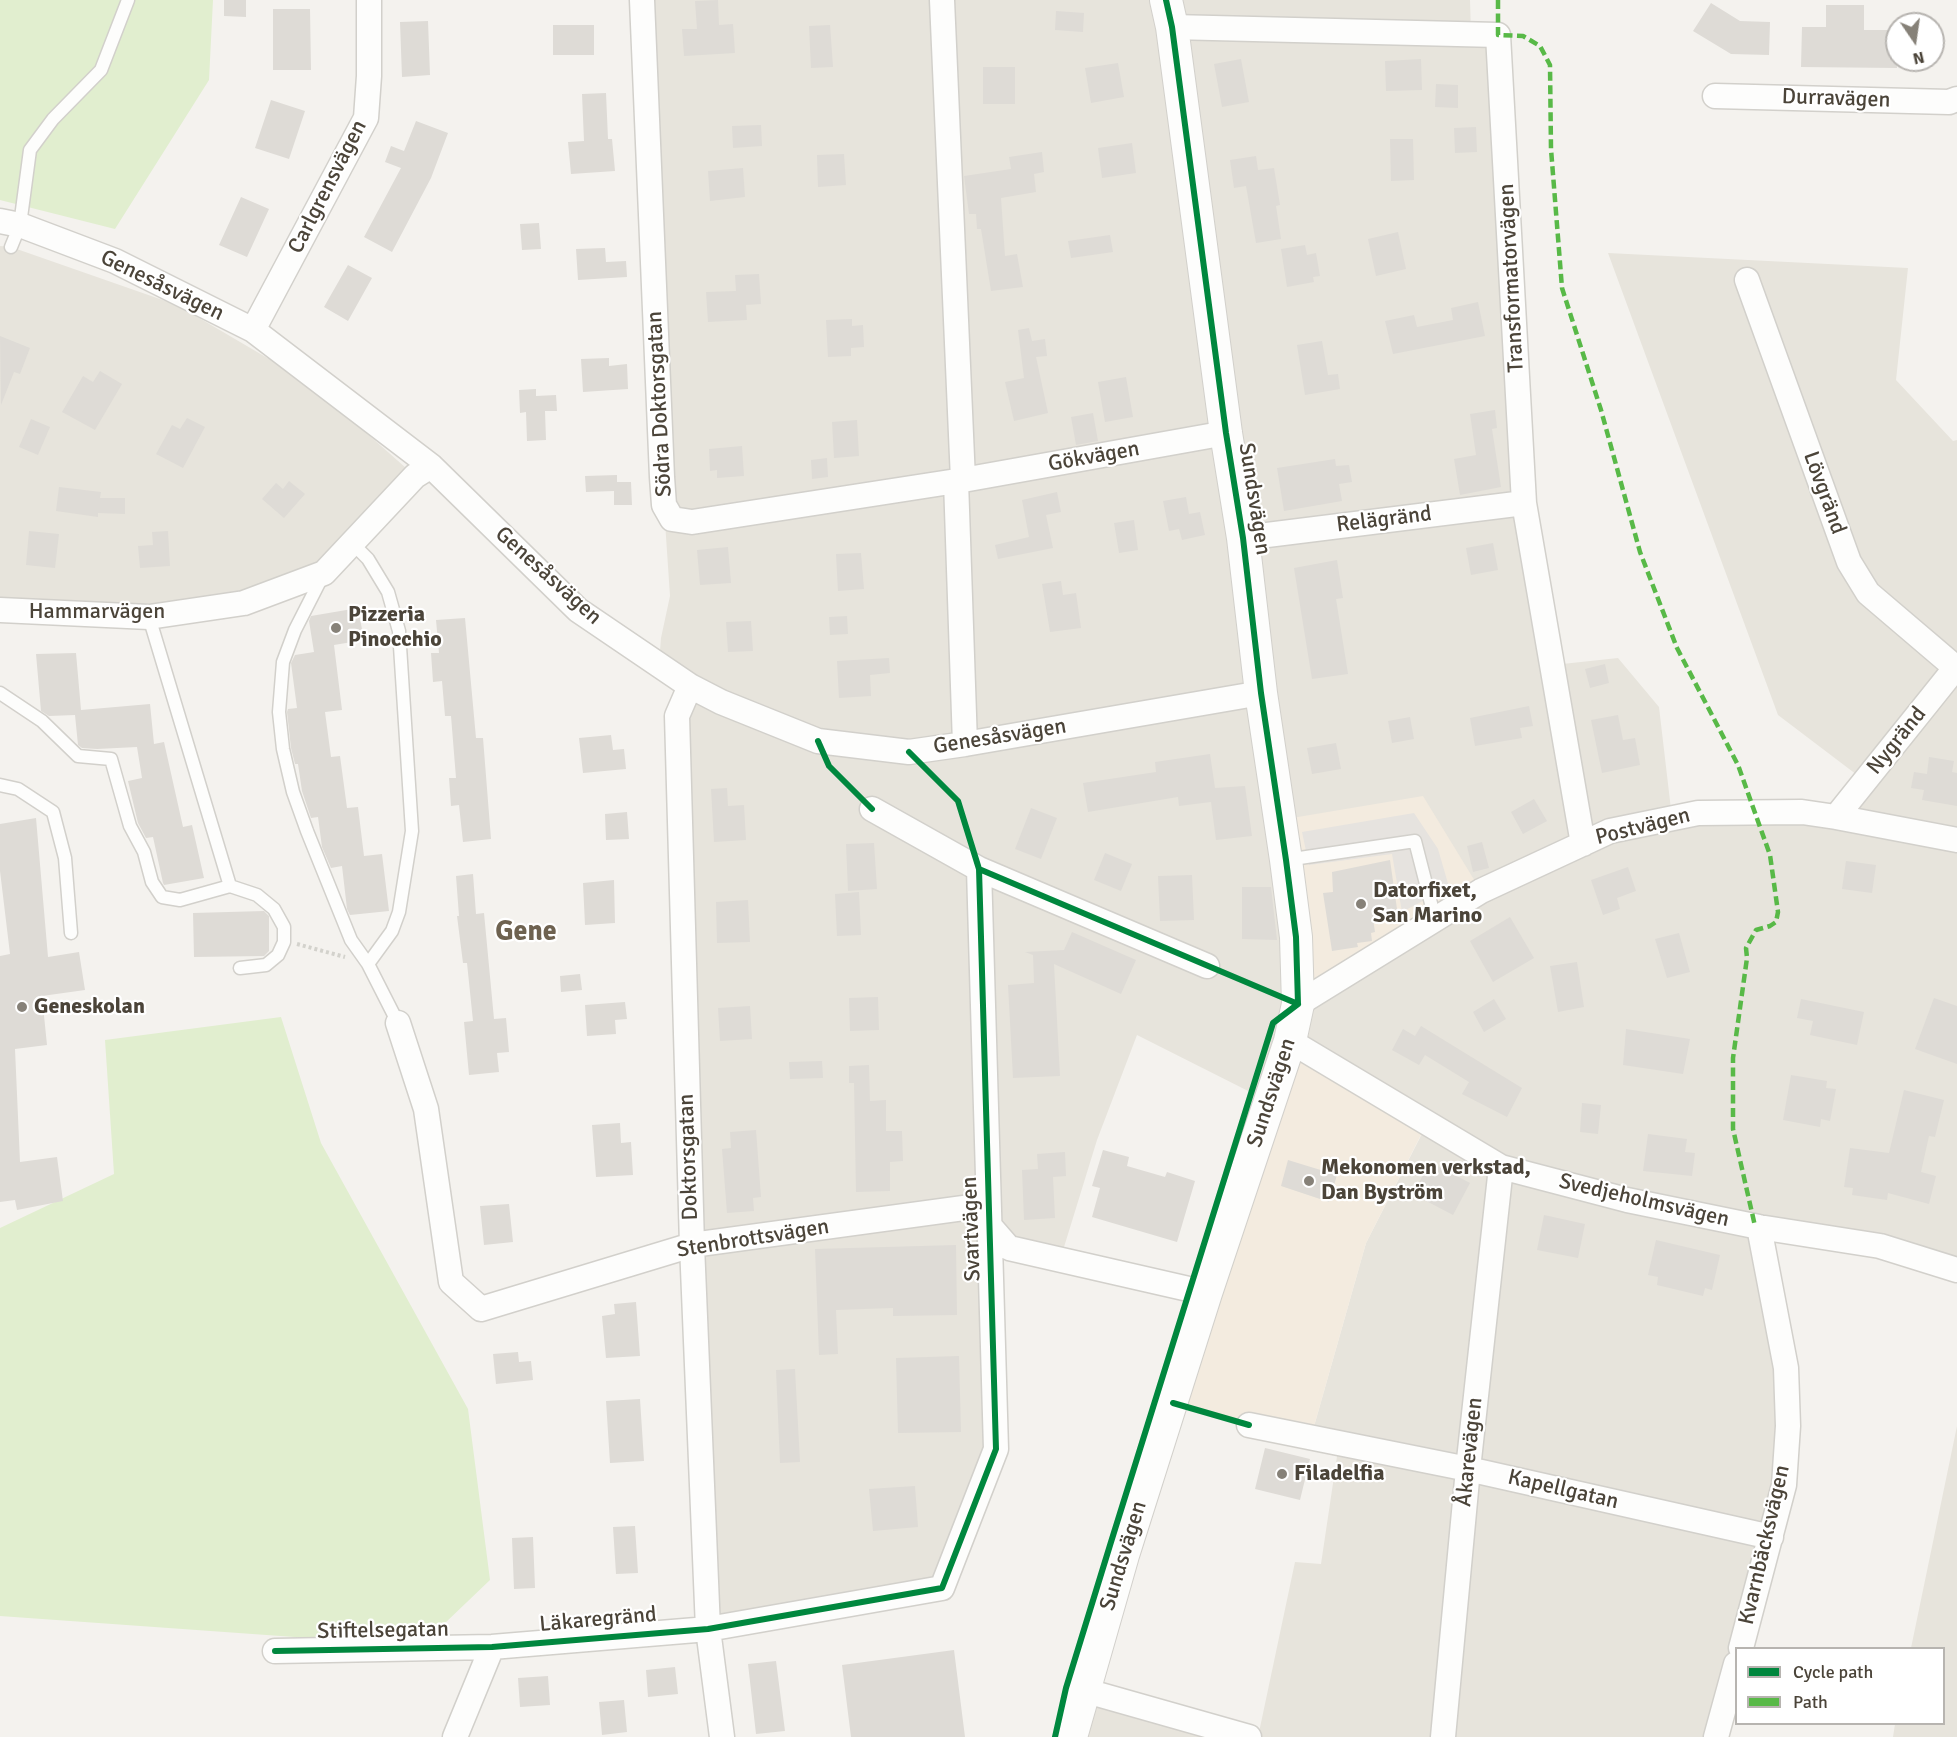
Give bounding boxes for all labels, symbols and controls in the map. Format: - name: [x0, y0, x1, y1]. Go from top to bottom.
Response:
- north arrow: [1885, 12, 1945, 72]
- text: N: [1911, 47, 1926, 69]
- street label: Durravägen: [1781, 84, 1891, 114]
- street label: Carlgrensvägen: [283, 116, 373, 258]
- street label: Transformatorvägen: [1494, 183, 1530, 373]
- street label: Genesåsvägen: [96, 245, 228, 327]
- street label: Södra Doktorsgatan: [642, 310, 678, 498]
- street label: Gökvägen: [1046, 436, 1142, 478]
- street label: Sundsvägen: [1232, 441, 1276, 557]
- street label: Lövgränd: [1797, 448, 1851, 538]
- street label: Relägränd: [1335, 501, 1433, 539]
- street label: Genesåsvägen: [489, 521, 607, 631]
- street label: Hammarvägen: [29, 599, 165, 625]
- place label: Pizzeria Pinocchio: [348, 602, 442, 654]
- marker: Pizzeria Pinocchio: [329, 621, 343, 635]
- street label: Nygränd: [1862, 702, 1932, 780]
- street label: Genesåsvägen: [932, 713, 1068, 761]
- street label: Postvägen: [1593, 803, 1693, 851]
- place label: Datorfixet, San Marino: [1373, 878, 1482, 930]
- marker: Datorfixet, San Marino: [1354, 897, 1368, 911]
- district label: Gene: [495, 916, 557, 950]
- place label: Geneskolan: [34, 994, 145, 1020]
- marker: Geneskolan: [15, 1000, 29, 1014]
- street label: Sundsvägen: [1242, 1035, 1302, 1151]
- street label: Doktorsgatan: [674, 1093, 704, 1221]
- place label: Mekonomen verkstad, Dan Byström: [1321, 1155, 1531, 1206]
- street label: Svedjeholmsvägen: [1556, 1169, 1732, 1233]
- marker: Mekonomen verkstad, Dan Byström: [1302, 1174, 1316, 1188]
- street label: Svartvägen: [957, 1176, 987, 1282]
- street label: Stenbrottsvägen: [675, 1214, 831, 1264]
- street label: Åkarevägen: [1451, 1396, 1489, 1508]
- place label: Filadelfia: [1294, 1461, 1384, 1487]
- street label: Kvarnbäcksvägen: [1734, 1463, 1796, 1627]
- street label: Kapellgatan: [1505, 1464, 1621, 1516]
- marker: Filadelfia: [1275, 1467, 1289, 1481]
- street label: Sundsvägen: [1095, 1498, 1153, 1614]
- street label: Läkaregränd: [538, 1602, 658, 1638]
- street label: Stiftelsegatan: [317, 1617, 449, 1645]
- legend: [1735, 1647, 1945, 1725]
- text: Cycle path: [1793, 1661, 1873, 1683]
- text: Path: [1793, 1691, 1828, 1713]

